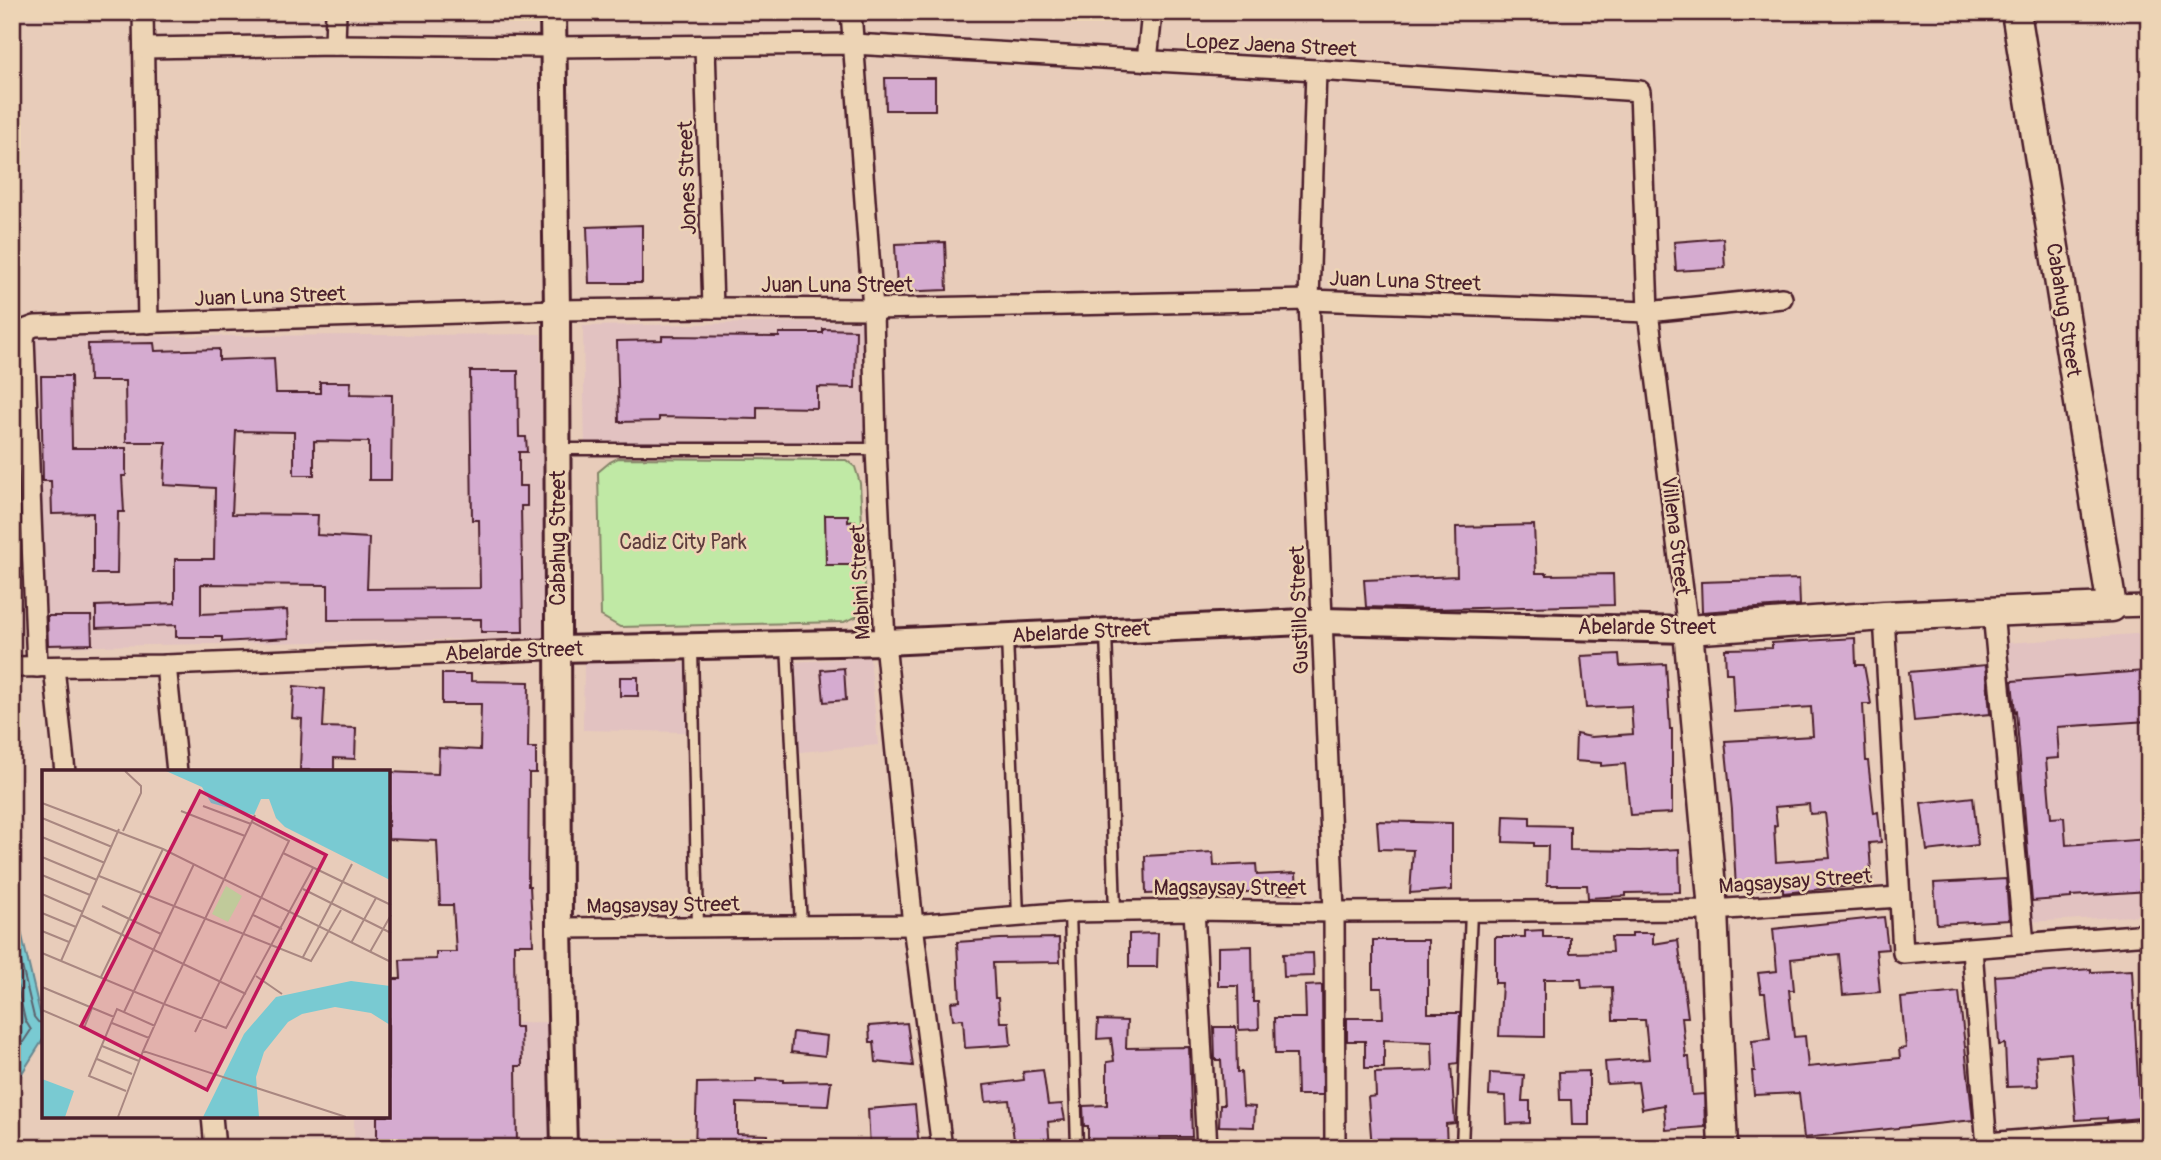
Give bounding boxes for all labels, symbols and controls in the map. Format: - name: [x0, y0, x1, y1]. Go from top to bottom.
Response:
- street label: Lopez Jaena Street: [1184, 28, 1358, 64]
- street label: Jones Street: [672, 120, 703, 236]
- street label: Cabahug Street: [2040, 241, 2088, 380]
- street label: Juan Luna Street: [1329, 265, 1482, 298]
- street label: Juan Luna Street: [761, 272, 913, 299]
- street label: Juan Luna Street: [194, 280, 347, 313]
- street label: Cabahug Street: [545, 470, 572, 606]
- street label: Villena Street: [1655, 475, 1696, 597]
- street label: Mabini Street: [844, 523, 877, 641]
- park label: Cadiz City Park: [619, 529, 747, 556]
- street label: Gustillo Street: [1284, 545, 1315, 675]
- street label: Abelarde Street: [1578, 614, 1717, 641]
- street label: Abelarde Street: [1011, 615, 1151, 650]
- street label: Abelarde Street: [444, 636, 584, 667]
- inset map: [42, 770, 390, 1118]
- street label: Magsaysay Street: [1718, 863, 1873, 900]
- street label: Magsaysay Street: [1153, 875, 1307, 902]
- street label: Magsaysay Street: [586, 891, 740, 920]

